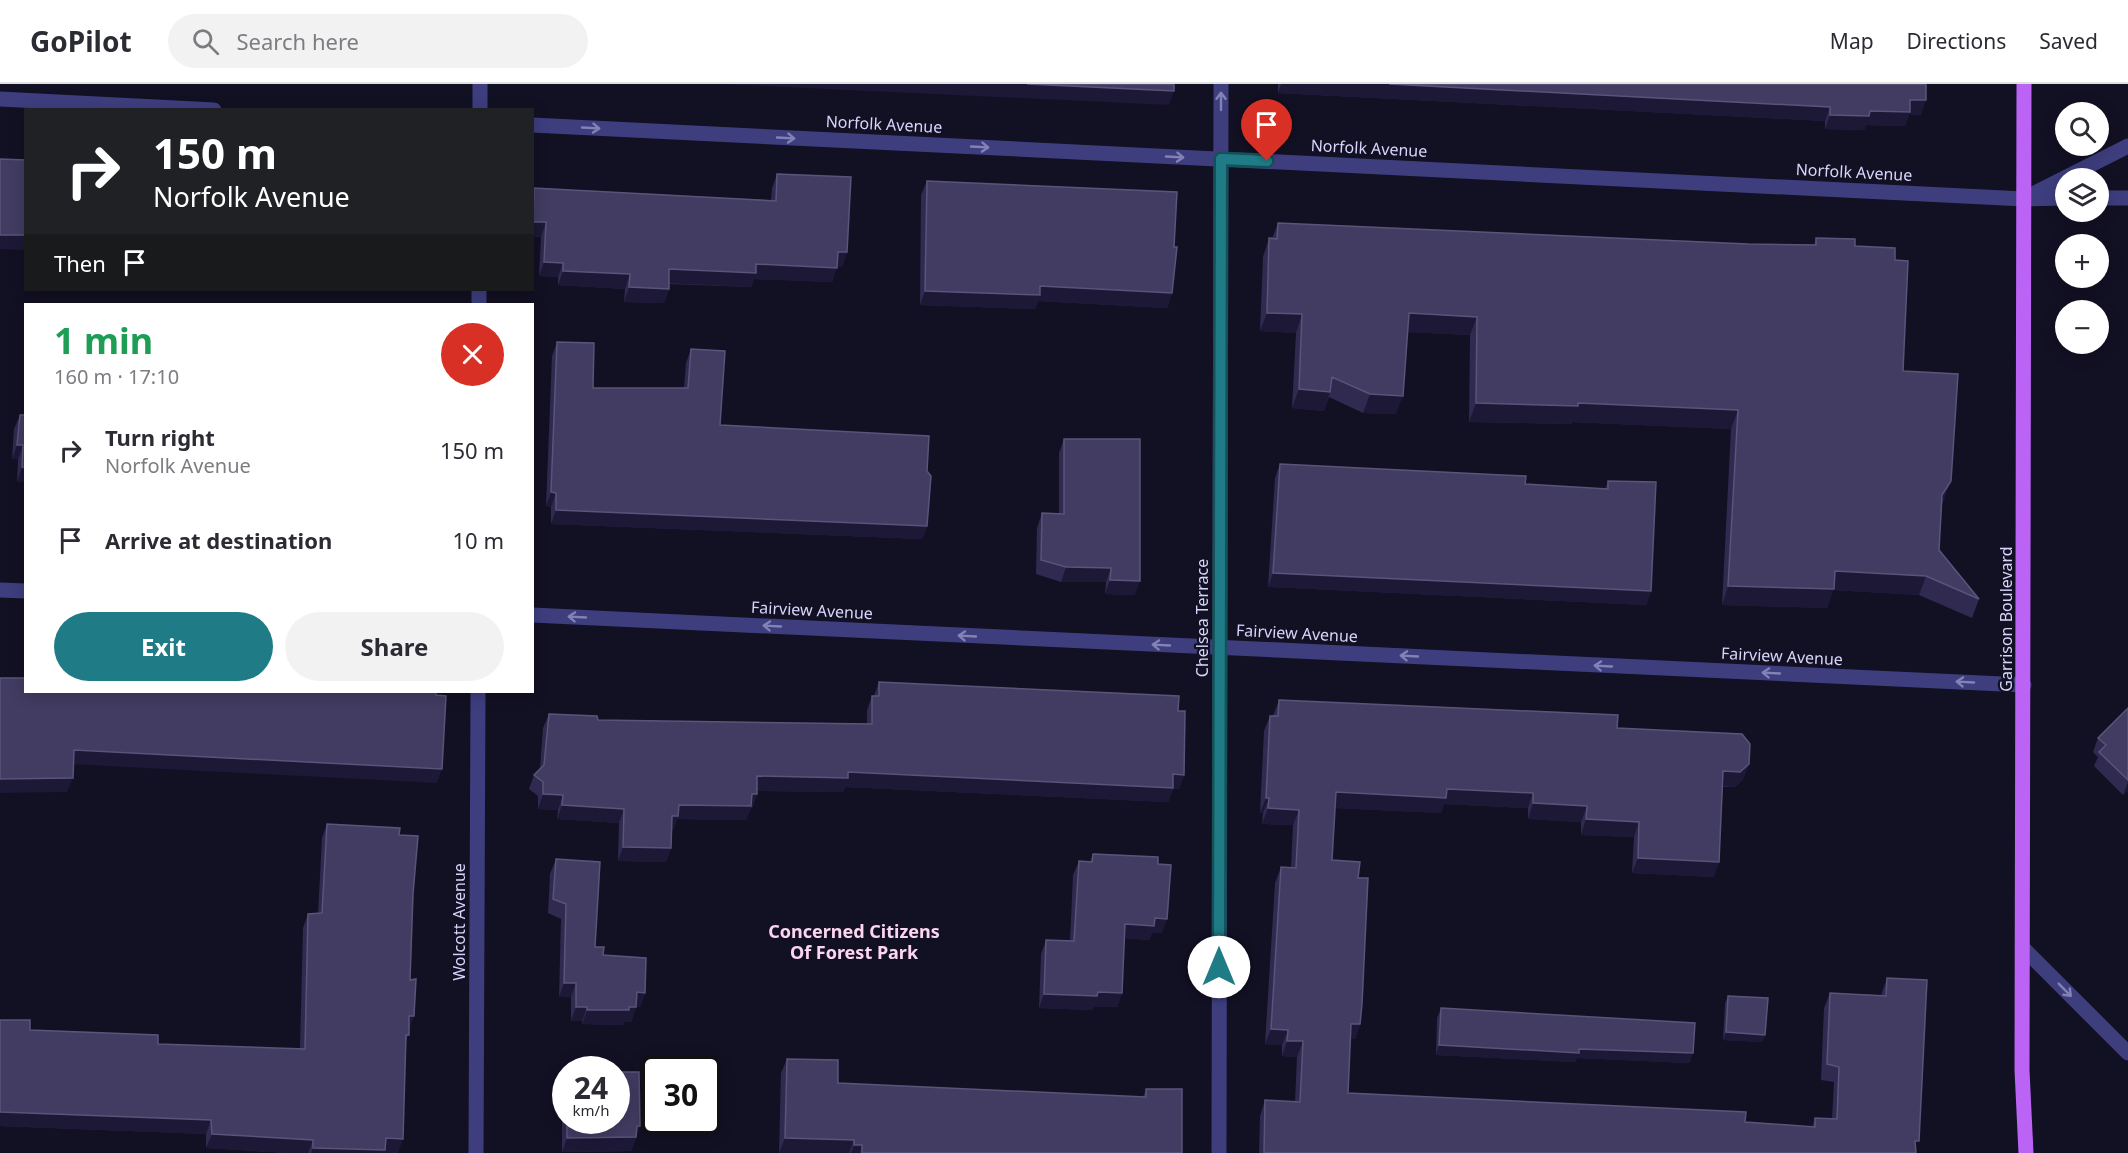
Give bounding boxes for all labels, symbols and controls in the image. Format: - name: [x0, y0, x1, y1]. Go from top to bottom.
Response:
- search box: [168, 14, 588, 68]
- text: GoPilot: [30, 22, 132, 60]
- icon: search: [189, 25, 222, 58]
- text: Search here: [237, 26, 359, 56]
- text: Map: [1830, 27, 1874, 55]
- text: Directions: [1907, 27, 2006, 55]
- text: Saved: [2039, 27, 2098, 55]
- one-way arrow: [1215, 91, 1227, 111]
- pin: [1241, 99, 1292, 161]
- map controls: [2055, 102, 2109, 354]
- button: search: [2055, 102, 2109, 156]
- icon: arrive: [1250, 108, 1283, 141]
- street label: Norfolk Avenue: [825, 110, 943, 138]
- one-way arrow: [580, 122, 600, 133]
- text: 150 m: [153, 124, 277, 181]
- icon: right: [54, 132, 132, 210]
- one-way arrow: [775, 132, 795, 143]
- street label: Norfolk Avenue: [1310, 134, 1428, 162]
- one-way arrow: [970, 142, 990, 153]
- one-way arrow: [1165, 151, 1185, 162]
- street label: Norfolk Avenue: [1795, 158, 1913, 186]
- button: layers: [2055, 168, 2109, 222]
- text: Norfolk Avenue: [153, 178, 350, 215]
- button: +: [2055, 234, 2109, 288]
- icon: arrive: [118, 246, 151, 279]
- text: Then: [54, 248, 106, 278]
- button: −: [2055, 300, 2109, 354]
- text: 1 min: [54, 316, 153, 365]
- button: close: [441, 323, 504, 386]
- text: 160 m · 17:10: [54, 363, 179, 390]
- text: Turn right: [105, 422, 215, 452]
- icon: right: [54, 434, 87, 467]
- text: 150 m: [440, 435, 504, 465]
- text: Norfolk Avenue: [105, 452, 251, 479]
- icon: arrive: [54, 524, 87, 557]
- text: Arrive at destination: [105, 525, 332, 555]
- text: 10 m: [453, 525, 504, 555]
- street label: Garrison Boulevard: [1995, 546, 2017, 692]
- street label: Chelsea Terrace: [1191, 559, 1213, 677]
- street label: Fairview Avenue: [751, 596, 873, 624]
- button: Exit: [54, 612, 273, 681]
- button: Share: [285, 612, 504, 681]
- one-way arrow: [568, 612, 587, 623]
- street label: Fairview Avenue: [1236, 619, 1358, 647]
- one-way arrow: [762, 621, 782, 632]
- one-way arrow: [957, 630, 977, 641]
- one-way arrow: [1152, 639, 1172, 650]
- street label: Fairview Avenue: [1721, 642, 1843, 670]
- one-way arrow: [1399, 651, 1419, 662]
- one-way arrow: [1594, 660, 1614, 671]
- one-way arrow: [1761, 668, 1781, 679]
- one-way arrow: [1956, 677, 1976, 688]
- street label: Wolcott Avenue: [448, 863, 470, 981]
- district label: Concerned Citizens Of Forest Park: [768, 919, 940, 964]
- position arrow: [1187, 935, 1251, 999]
- one-way arrow: [2058, 983, 2073, 998]
- speed limit sign: 30: [642, 1056, 720, 1134]
- text: 24: [574, 1067, 608, 1108]
- text: km/h: [573, 1100, 609, 1120]

